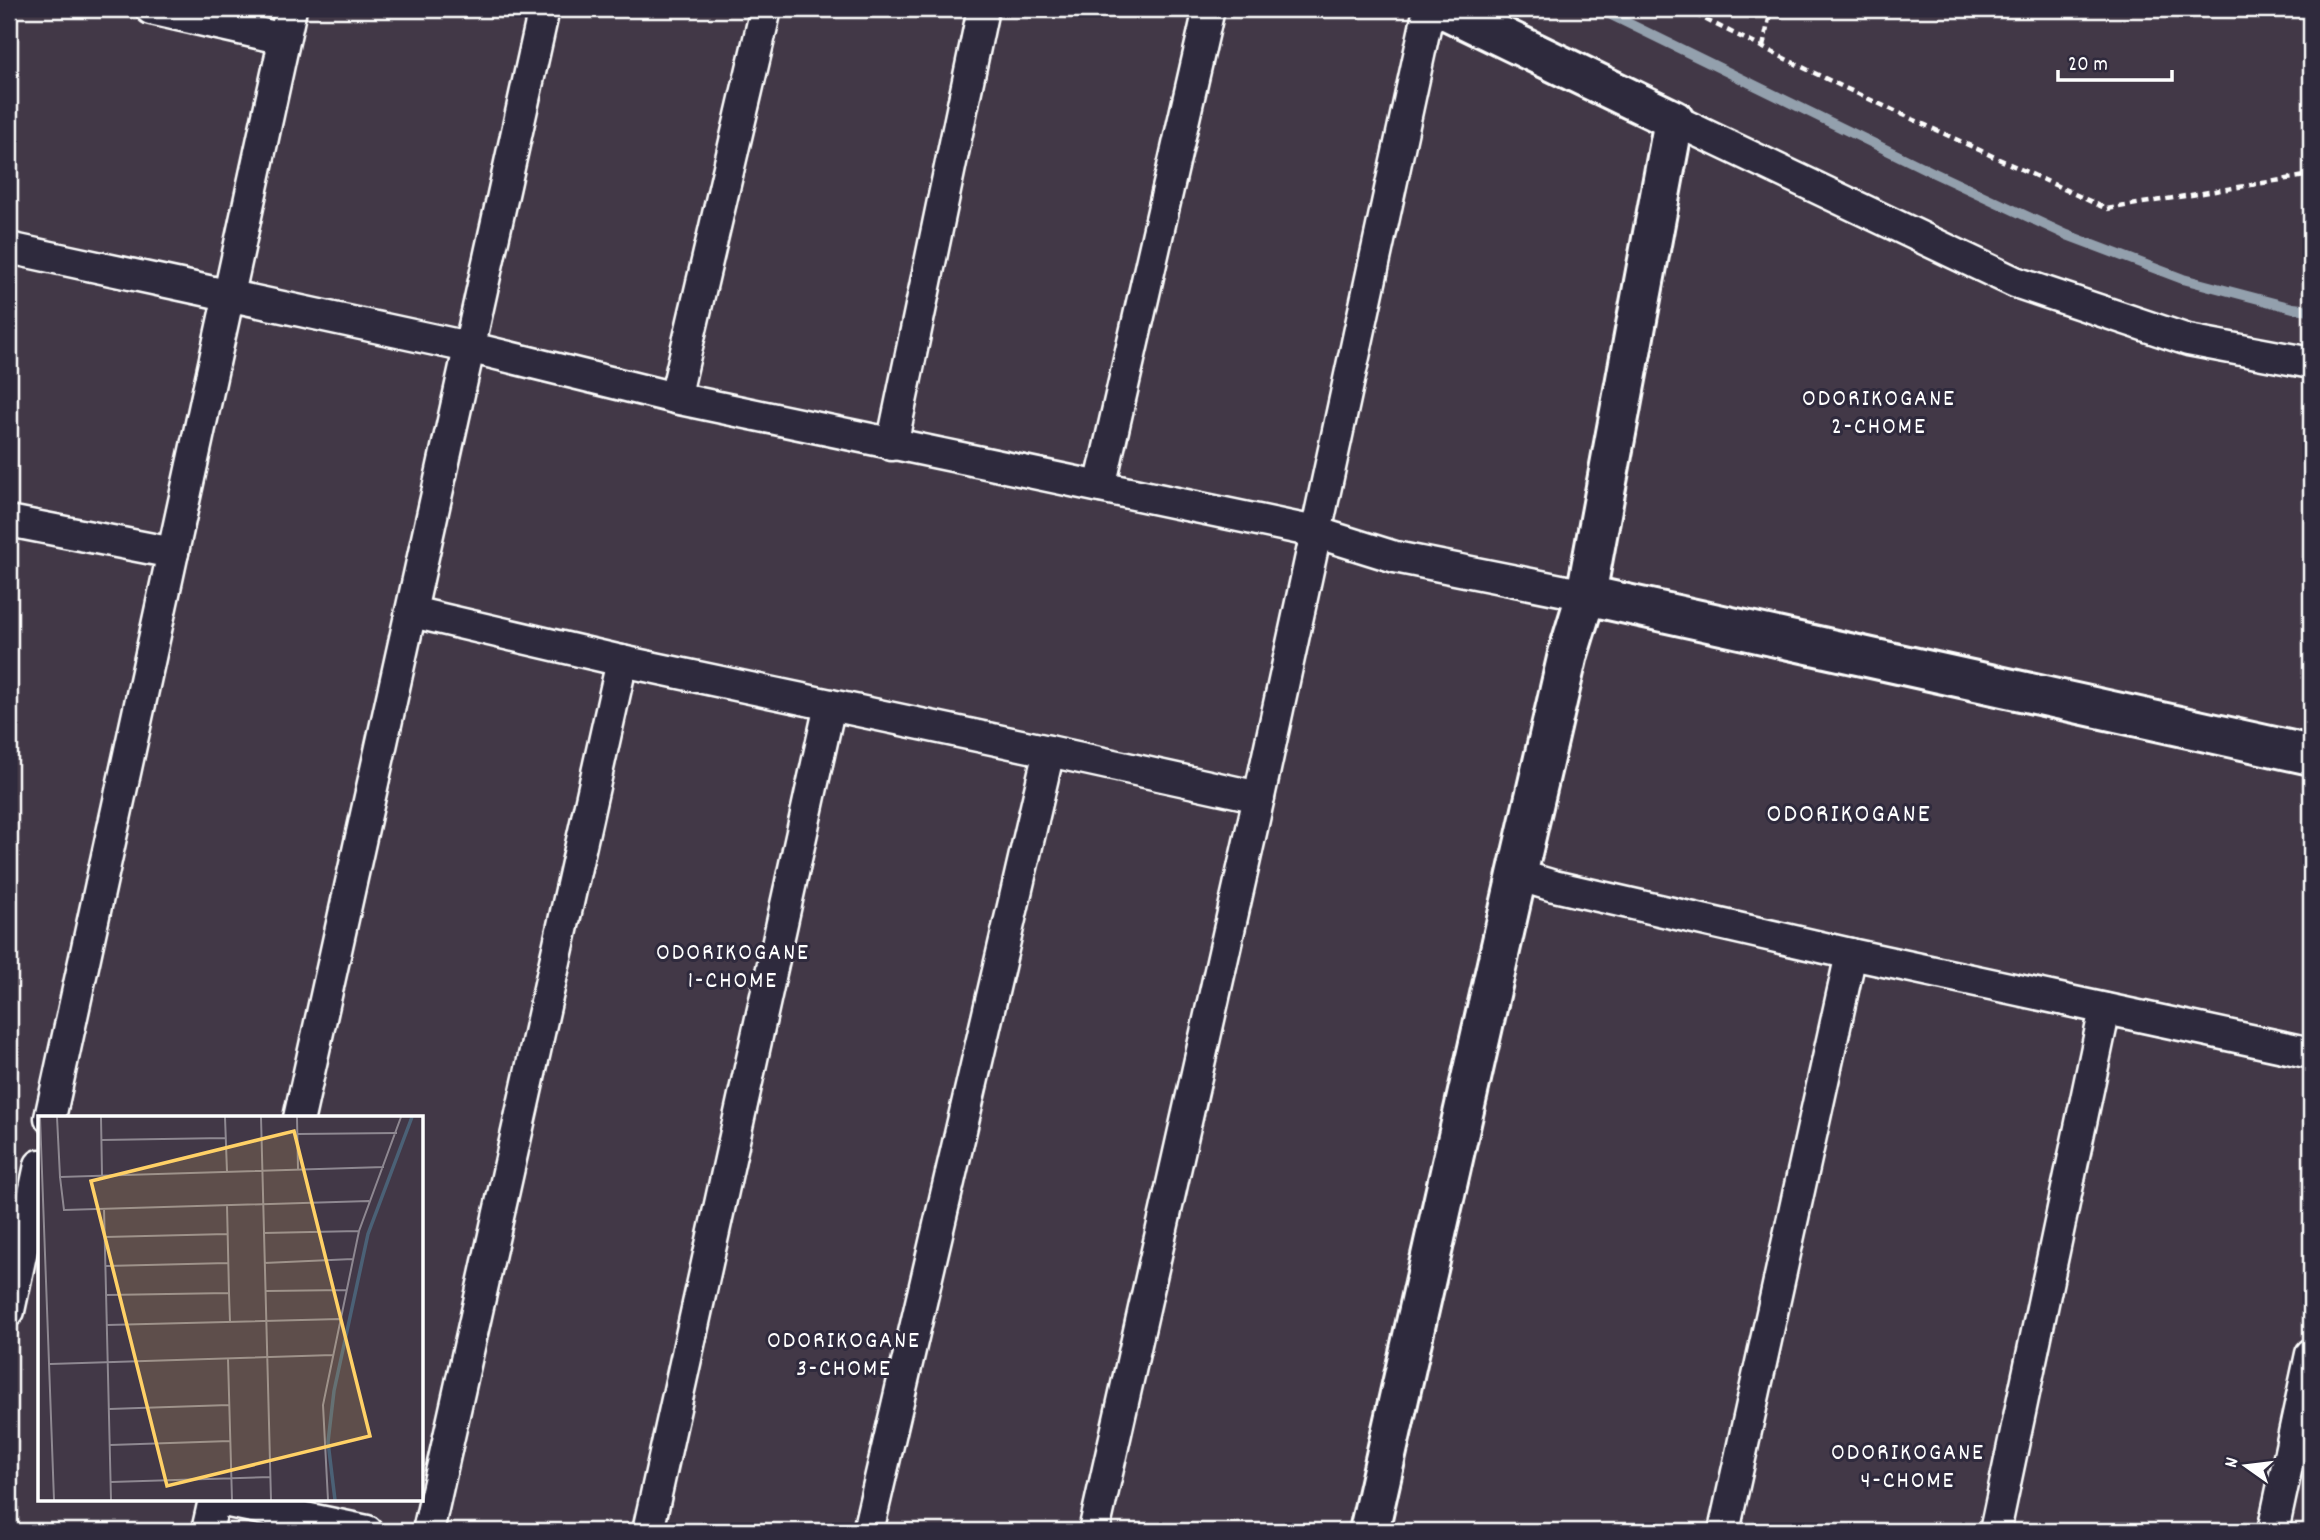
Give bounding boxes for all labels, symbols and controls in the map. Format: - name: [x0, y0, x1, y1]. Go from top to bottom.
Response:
- scale bar: [2058, 38, 2171, 82]
- text: 20 m: [2068, 51, 2108, 81]
- district label: ODORIKOGANE 2-CHOME: [1802, 383, 1956, 445]
- district label: ODORIKOGANE: [1767, 797, 1931, 834]
- district label: ODORIKOGANE 1-CHOME: [656, 937, 810, 999]
- inset map: [38, 1116, 424, 1502]
- district label: ODORIKOGANE 3-CHOME: [767, 1325, 921, 1387]
- north arrow: [2212, 1432, 2282, 1502]
- district label: ODORIKOGANE 4-CHOME: [1831, 1437, 1985, 1499]
- text: N: [2219, 1455, 2247, 1471]

